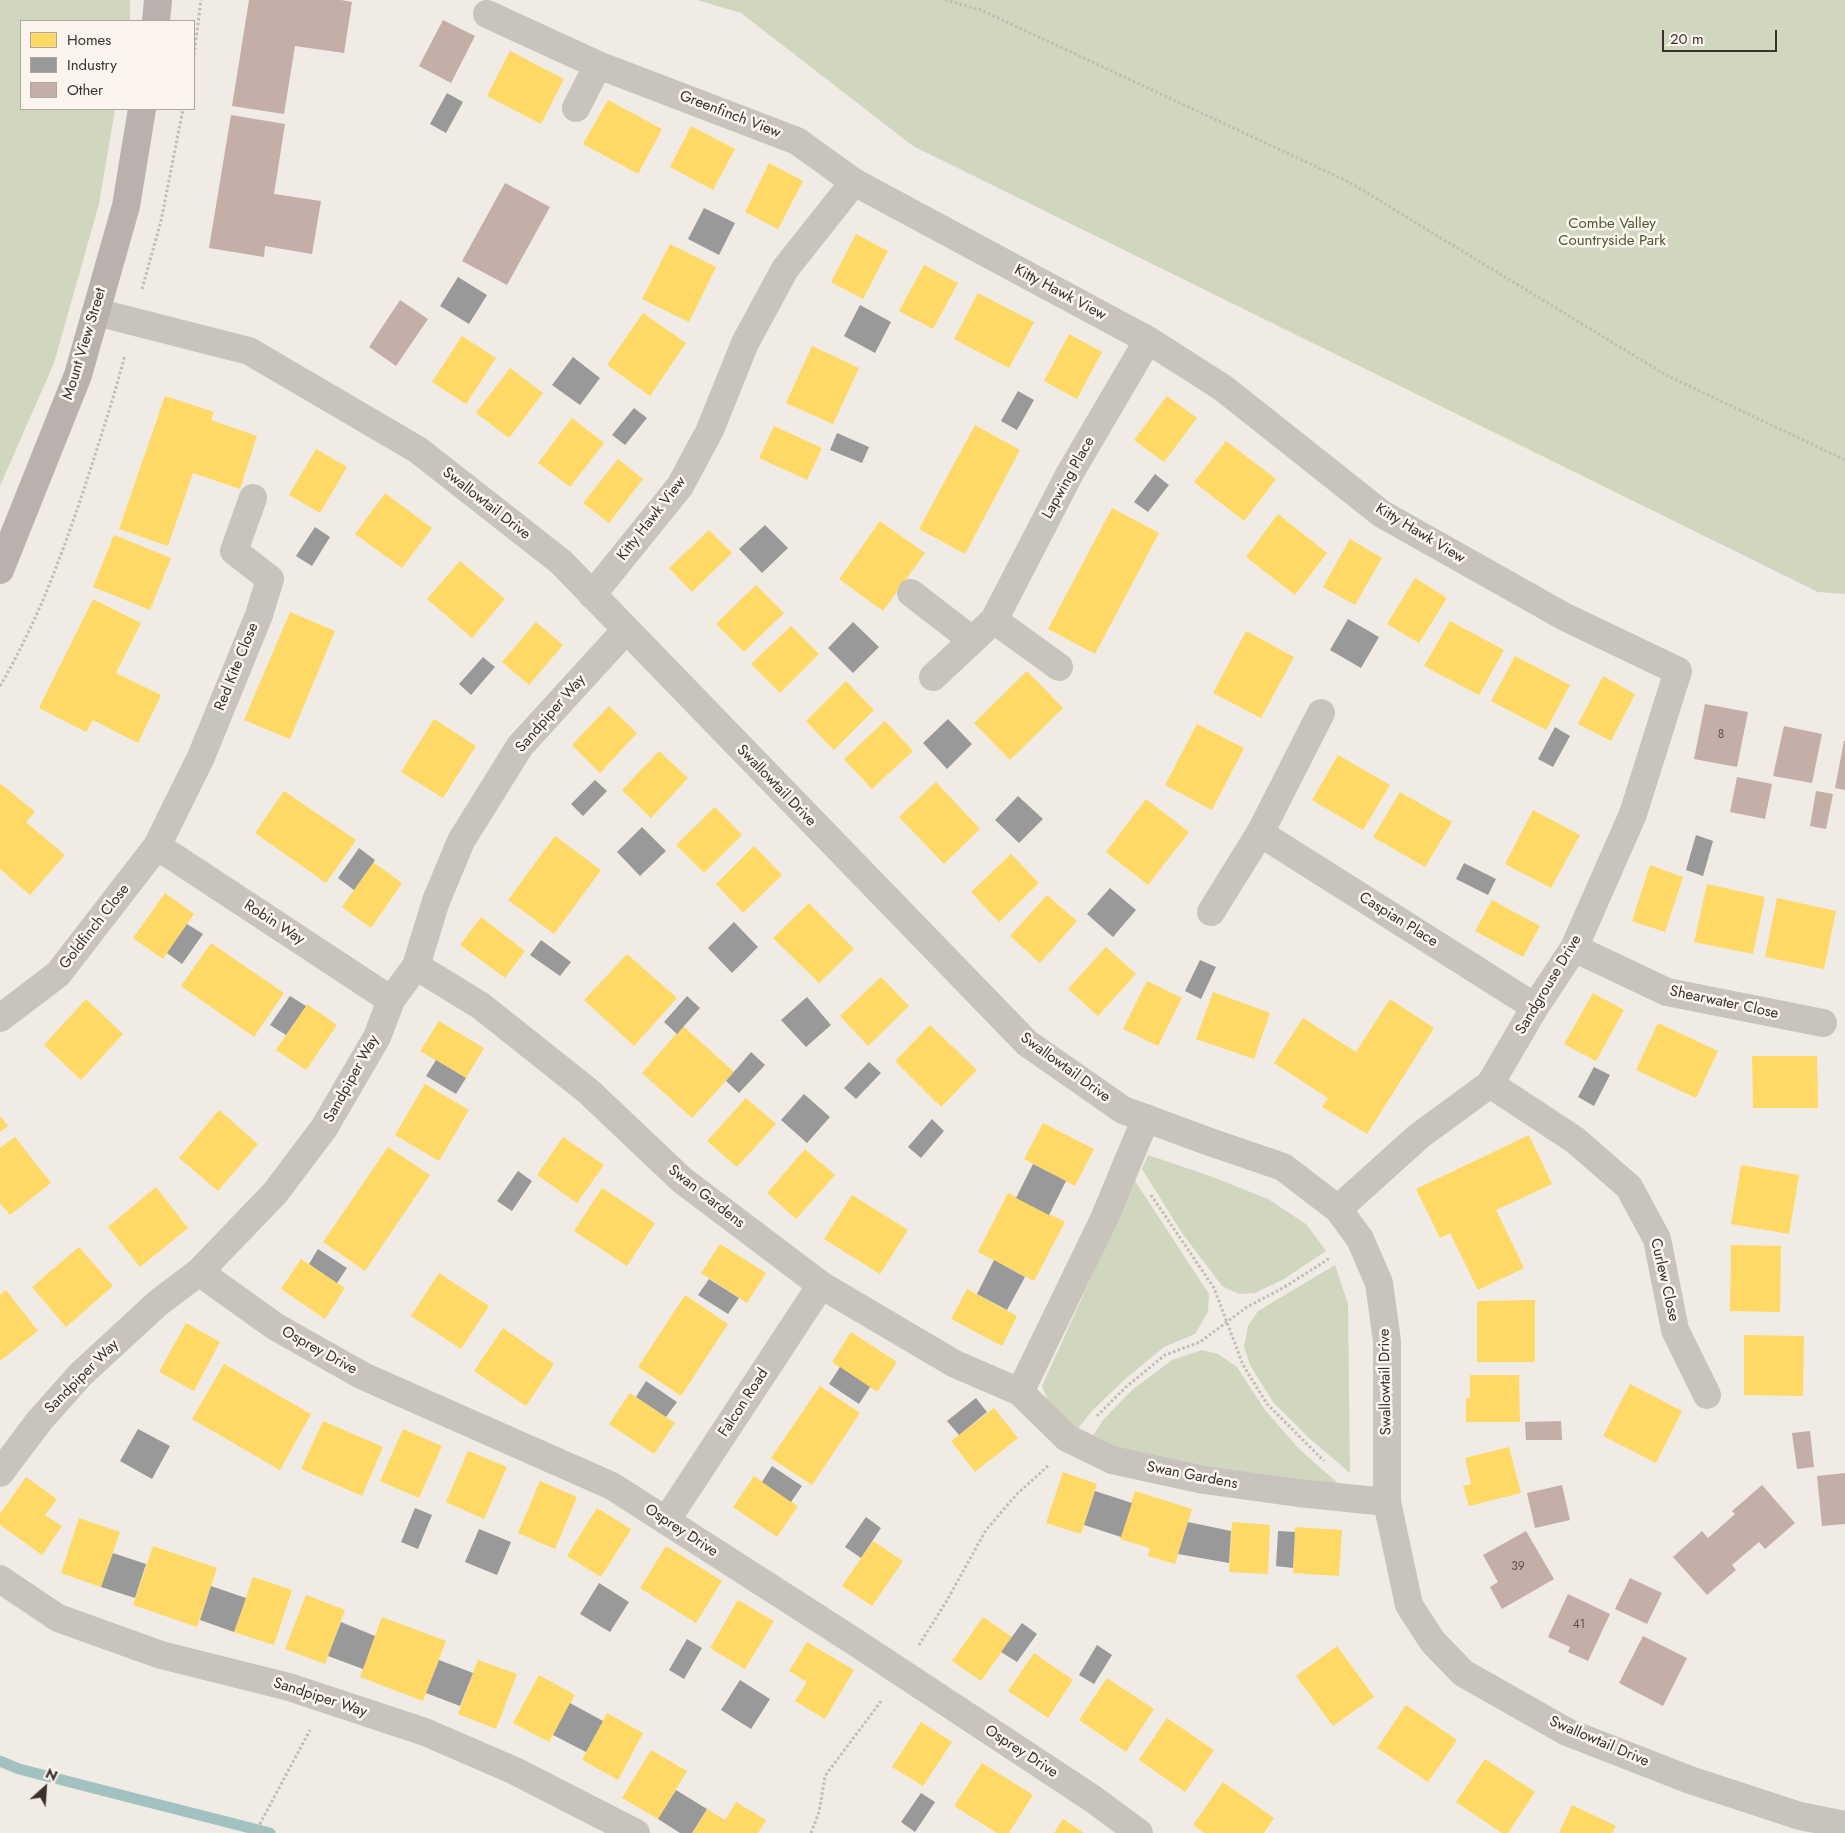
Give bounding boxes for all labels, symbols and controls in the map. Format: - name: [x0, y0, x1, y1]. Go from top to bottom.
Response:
- legend: [20, 20, 195, 110]
- scale bar: [1665, 20, 1780, 52]
- text: 20 m: [1670, 28, 1704, 50]
- text: Homes: [67, 29, 111, 51]
- text: Industry: [67, 54, 117, 76]
- text: Other: [67, 79, 103, 101]
- street label: Greenfinch View: [677, 87, 783, 143]
- park label: Combe Valley Countryside Park: [1558, 215, 1666, 250]
- street label: Kitty Hawk View: [1011, 261, 1109, 325]
- street label: Mount View Street: [59, 286, 111, 402]
- street label: Lapwing Place: [1039, 434, 1099, 522]
- street label: Swallowtail Drive: [438, 464, 534, 544]
- street label: Kitty Hawk View: [614, 474, 690, 564]
- street label: Kitty Hawk View: [1372, 500, 1468, 568]
- street label: Red Kite Close: [211, 620, 263, 714]
- street label: Sandpiper Way: [512, 671, 590, 757]
- house number: 8: [1718, 728, 1724, 742]
- street label: Swallowtail Drive: [732, 741, 820, 831]
- street label: Goldfinch Close: [56, 881, 134, 973]
- street label: Caspian Place: [1355, 889, 1441, 951]
- street label: Robin Way: [240, 897, 308, 949]
- street label: Sandgrouse Drive: [1512, 932, 1586, 1038]
- street label: Shearwater Close: [1668, 983, 1780, 1023]
- street label: Swallowtail Drive: [1017, 1029, 1113, 1107]
- street label: Sandpiper Way: [321, 1032, 383, 1126]
- street label: Swan Gardens: [664, 1162, 748, 1232]
- street label: Curlew Close: [1646, 1237, 1682, 1323]
- street label: Osprey Drive: [278, 1323, 360, 1379]
- street label: Swallowtail Drive: [1376, 1328, 1396, 1436]
- street label: Sandpiper Way: [41, 1336, 123, 1418]
- street label: Falcon Road: [715, 1365, 773, 1441]
- street label: Swan Gardens: [1145, 1458, 1239, 1494]
- street label: Osprey Drive: [641, 1501, 721, 1561]
- house number: 39: [1511, 1560, 1525, 1574]
- house number: 41: [1573, 1618, 1585, 1632]
- street label: Sandpiper Way: [271, 1674, 369, 1722]
- street label: Swallowtail Drive: [1546, 1713, 1652, 1771]
- street label: Osprey Drive: [981, 1722, 1061, 1782]
- north arrow: [20, 1763, 70, 1813]
- text: N: [42, 1763, 61, 1786]

